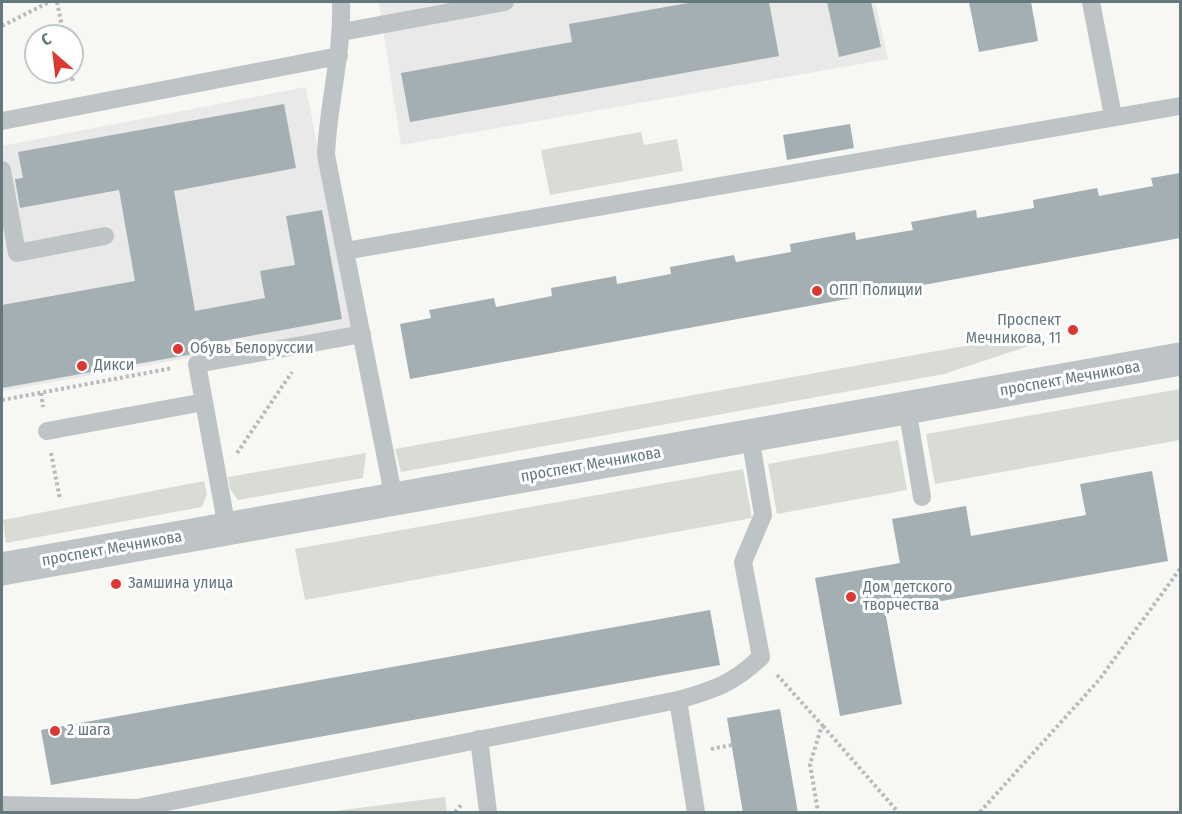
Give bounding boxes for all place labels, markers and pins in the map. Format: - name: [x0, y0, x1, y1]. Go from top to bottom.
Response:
- place label: ОПП Полиции: [829, 281, 922, 301]
- marker: ОПП Полиции: [810, 284, 824, 298]
- place label: Проспект Мечникова, 11: [966, 311, 1061, 349]
- marker: Проспект Мечникова, 11: [1066, 323, 1080, 337]
- place label: Обувь Белоруссии: [190, 339, 314, 359]
- marker: Обувь Белоруссии: [171, 342, 185, 356]
- place label: Дикси: [94, 356, 134, 376]
- marker: Дикси: [75, 359, 89, 373]
- place label: Замшина улица: [128, 574, 233, 594]
- marker: Замшина улица: [109, 577, 123, 591]
- place label: Дом детского творчества: [863, 578, 952, 616]
- marker: Дом детского творчества: [844, 590, 858, 604]
- place label: 2 шага: [67, 721, 111, 741]
- marker: 2 шага: [48, 724, 62, 738]

